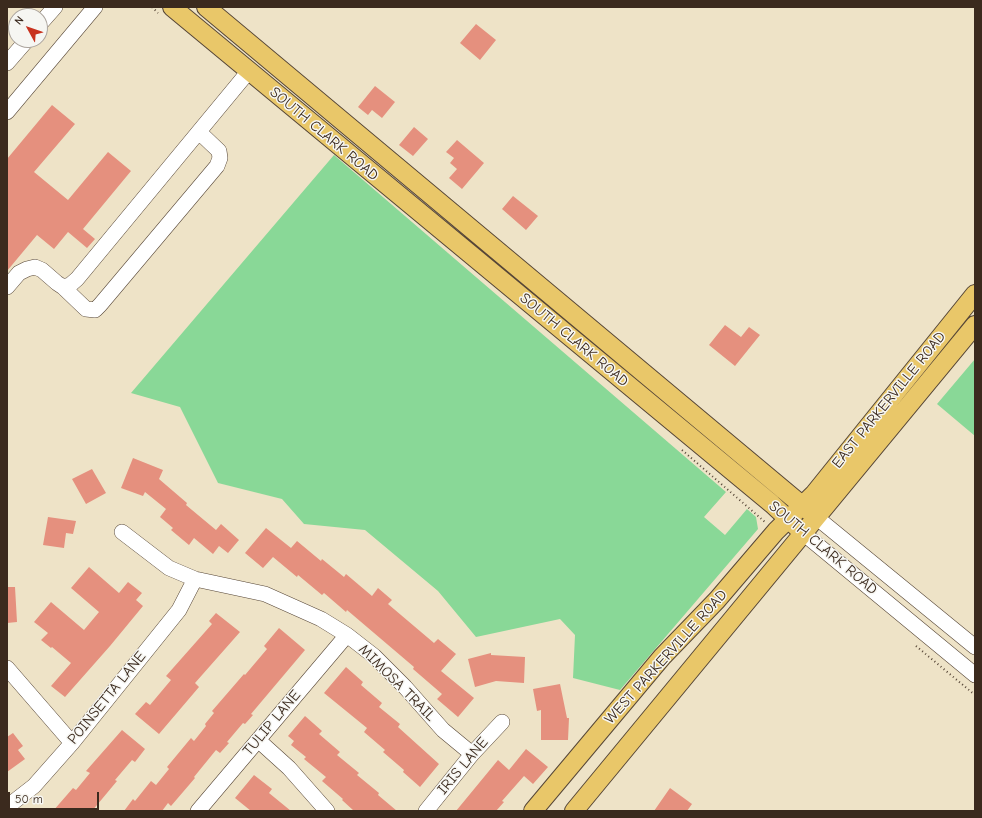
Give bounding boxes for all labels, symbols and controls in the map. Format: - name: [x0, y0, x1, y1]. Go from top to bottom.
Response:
- north arrow: [8, 8, 48, 48]
- text: N: [12, 14, 26, 28]
- street label: SOUTH CLARK ROAD: [266, 83, 382, 185]
- street label: SOUTH CLARK ROAD: [516, 289, 632, 391]
- street label: EAST PARKERVILLE ROAD: [828, 328, 950, 472]
- street label: SOUTH CLARK ROAD: [765, 497, 881, 599]
- street label: WEST PARKERVILLE ROAD: [601, 586, 731, 728]
- street label: MIMOSA TRAIL: [355, 641, 439, 725]
- street label: POINSETTA LANE: [64, 648, 150, 748]
- street label: TULIP LANE: [239, 687, 305, 759]
- street label: IRIS LANE: [434, 734, 492, 798]
- scale bar: [10, 784, 101, 810]
- text: 50 m: [15, 792, 43, 806]

